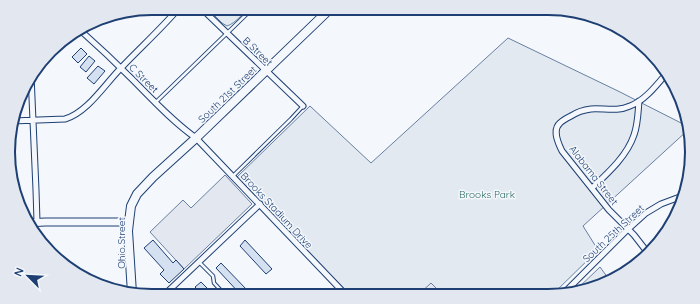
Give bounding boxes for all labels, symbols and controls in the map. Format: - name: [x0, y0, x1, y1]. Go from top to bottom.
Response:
- street label: B Street: [240, 34, 276, 69]
- street label: C Street: [126, 61, 162, 96]
- street label: South 21st Street: [195, 63, 260, 126]
- street label: Alabama Street: [566, 143, 621, 208]
- street label: Brooks Stadium Drive: [238, 169, 316, 252]
- park label: Brooks Park: [459, 188, 515, 201]
- street label: South 25th Street: [580, 201, 647, 265]
- street label: Ohio Street: [115, 217, 128, 269]
- north arrow: [8, 256, 48, 296]
- text: N: [11, 265, 27, 278]

